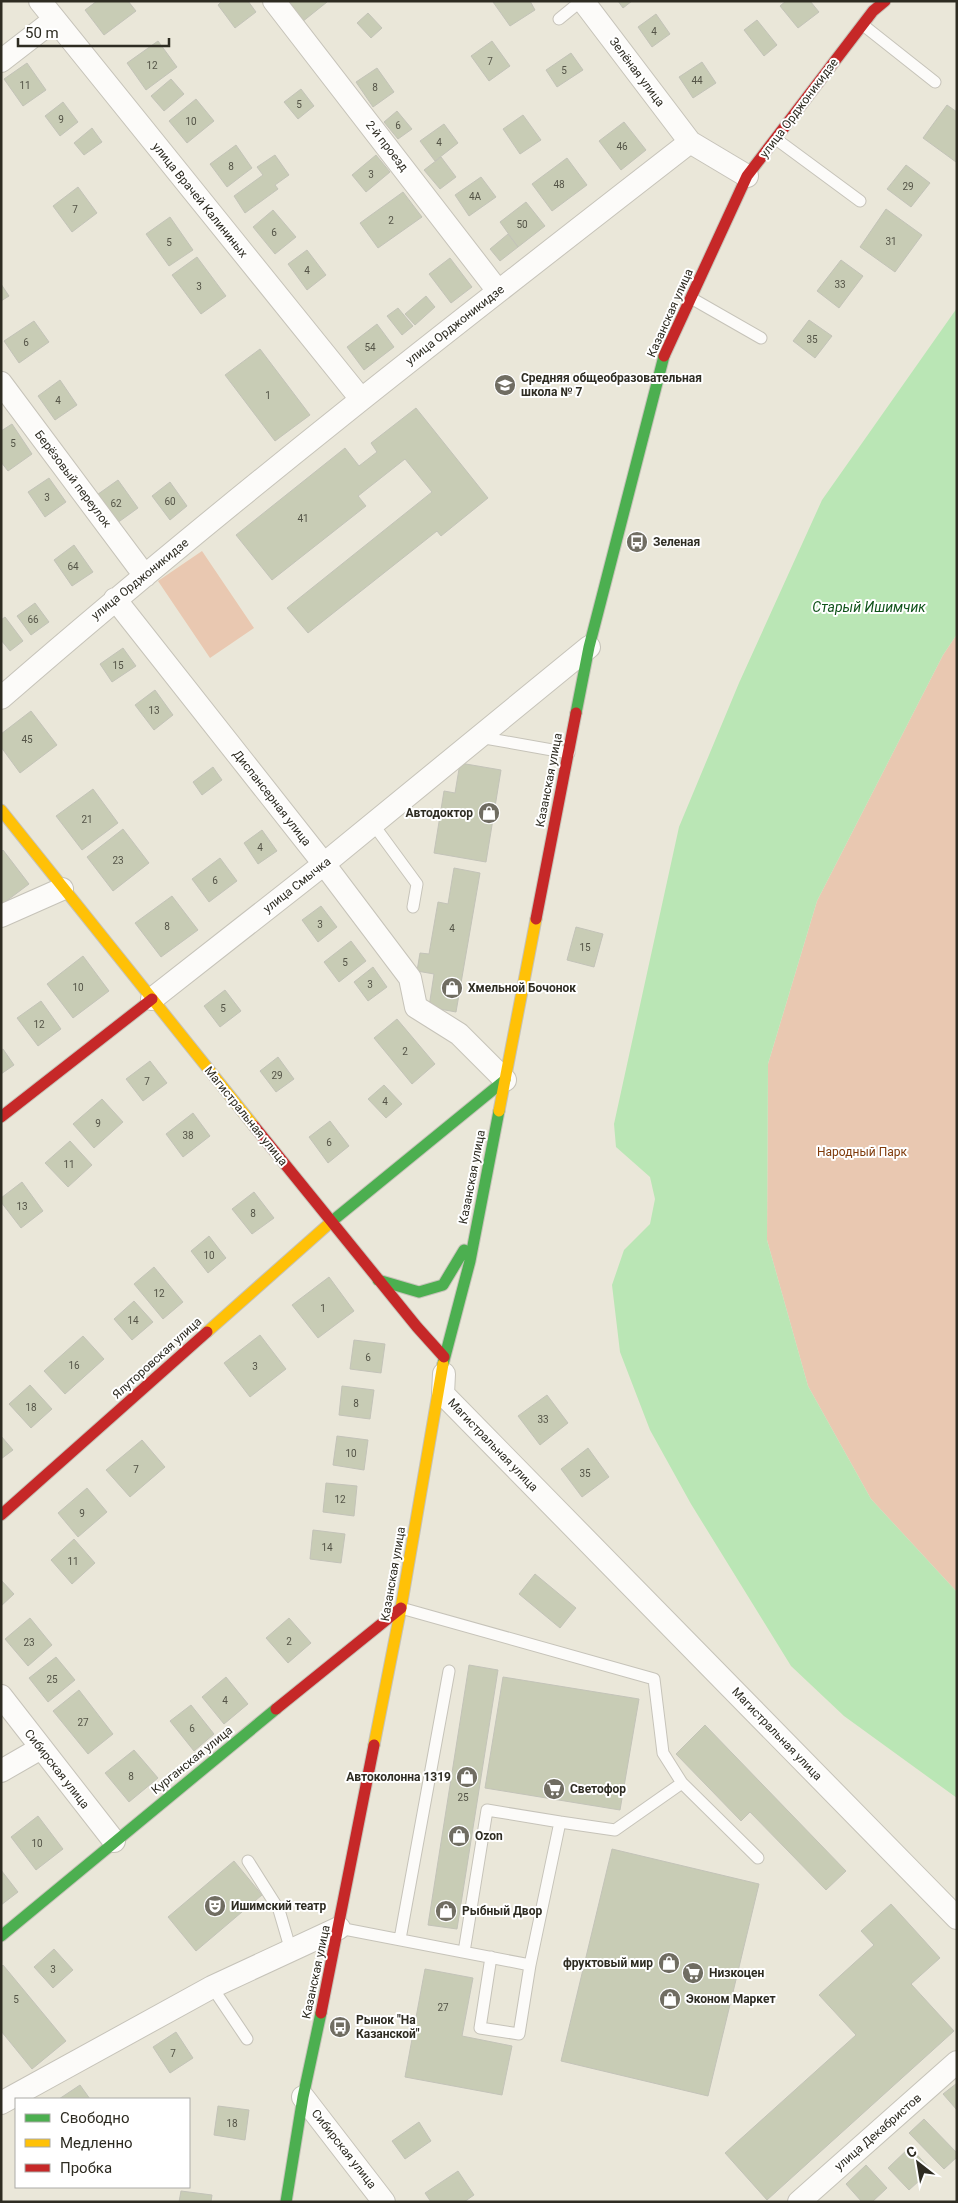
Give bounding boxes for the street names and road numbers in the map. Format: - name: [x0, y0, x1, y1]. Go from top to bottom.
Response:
- street label: Зелёная улица: [607, 35, 667, 109]
- street label: улица Орджоникидзе: [757, 55, 841, 161]
- street label: 2-й проезд: [363, 118, 411, 174]
- street label: улица Врачей Калининых: [149, 140, 251, 260]
- street label: Казанская улица: [644, 266, 696, 360]
- street label: улица Орджоникидзе: [403, 282, 507, 368]
- street label: Берёзовый переулок: [32, 428, 114, 531]
- street label: улица Орджоникидзе: [89, 536, 191, 622]
- street label: Казанская улица: [533, 732, 565, 828]
- street label: Диспансерная улица: [230, 747, 314, 849]
- street label: улица Смычка: [261, 854, 333, 916]
- street label: Магистральная улица: [202, 1064, 290, 1168]
- street label: Казанская улица: [456, 1129, 488, 1225]
- street label: Ялуторовская улица: [110, 1314, 204, 1402]
- street label: Магистральная улица: [445, 1396, 541, 1494]
- street label: Казанская улица: [378, 1526, 408, 1622]
- street label: Магистральная улица: [729, 1685, 825, 1783]
- street label: Курганская улица: [149, 1723, 235, 1797]
- street label: Сибирская улица: [22, 1727, 92, 1811]
- street label: Казанская улица: [299, 1924, 333, 2020]
- street label: улица Декабристов: [832, 2091, 924, 2173]
- street label: Сибирская улица: [309, 2107, 379, 2191]

